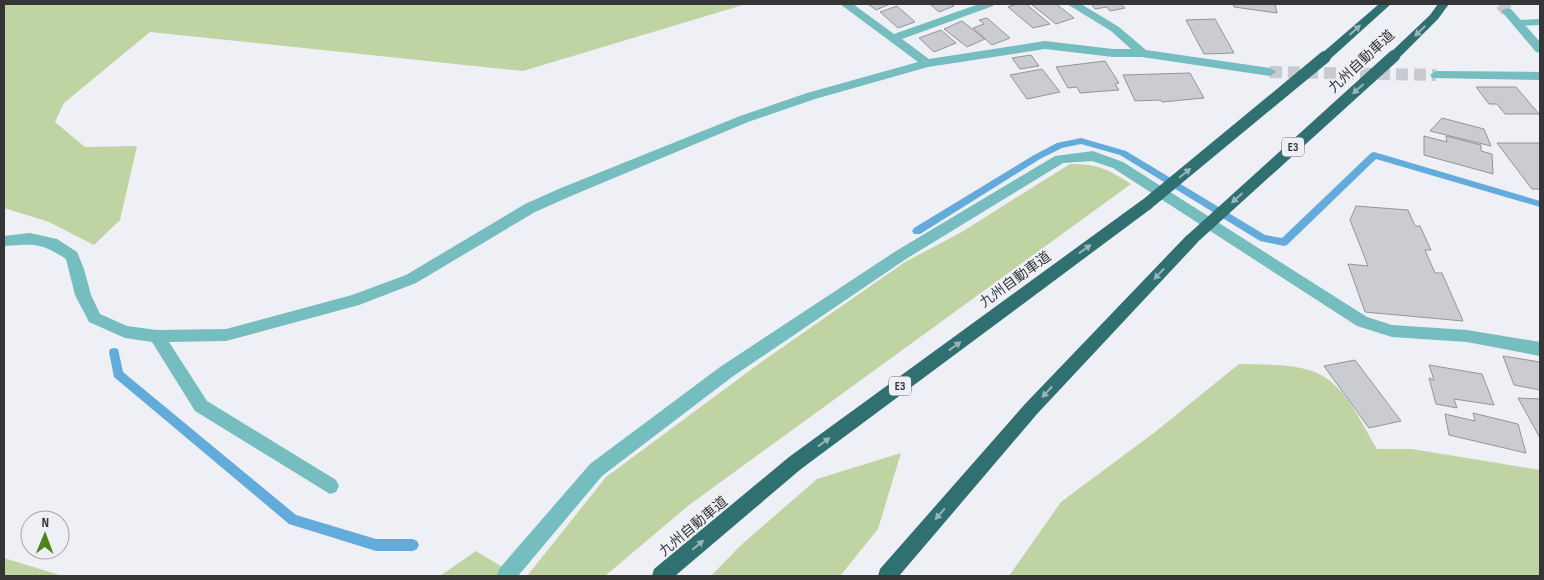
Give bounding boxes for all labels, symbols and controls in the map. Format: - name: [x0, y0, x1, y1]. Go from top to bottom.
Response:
- one-way arrow: [1349, 25, 1362, 36]
- one-way arrow: [1414, 25, 1426, 37]
- street label: 九州自動車道: [1325, 27, 1398, 96]
- one-way arrow: [1351, 83, 1364, 94]
- road number: E3: [1282, 138, 1304, 156]
- one-way arrow: [1178, 167, 1191, 178]
- one-way arrow: [1232, 192, 1244, 204]
- one-way arrow: [1078, 244, 1092, 254]
- street label: 九州自動車道: [976, 248, 1054, 311]
- one-way arrow: [1153, 268, 1165, 280]
- one-way arrow: [948, 340, 961, 351]
- road number: E3: [889, 376, 911, 396]
- one-way arrow: [1041, 385, 1053, 397]
- one-way arrow: [817, 437, 831, 447]
- street label: 九州自動車道: [656, 493, 731, 560]
- one-way arrow: [934, 507, 945, 520]
- north arrow: [20, 510, 70, 560]
- text: N: [41, 514, 49, 531]
- one-way arrow: [691, 539, 704, 550]

